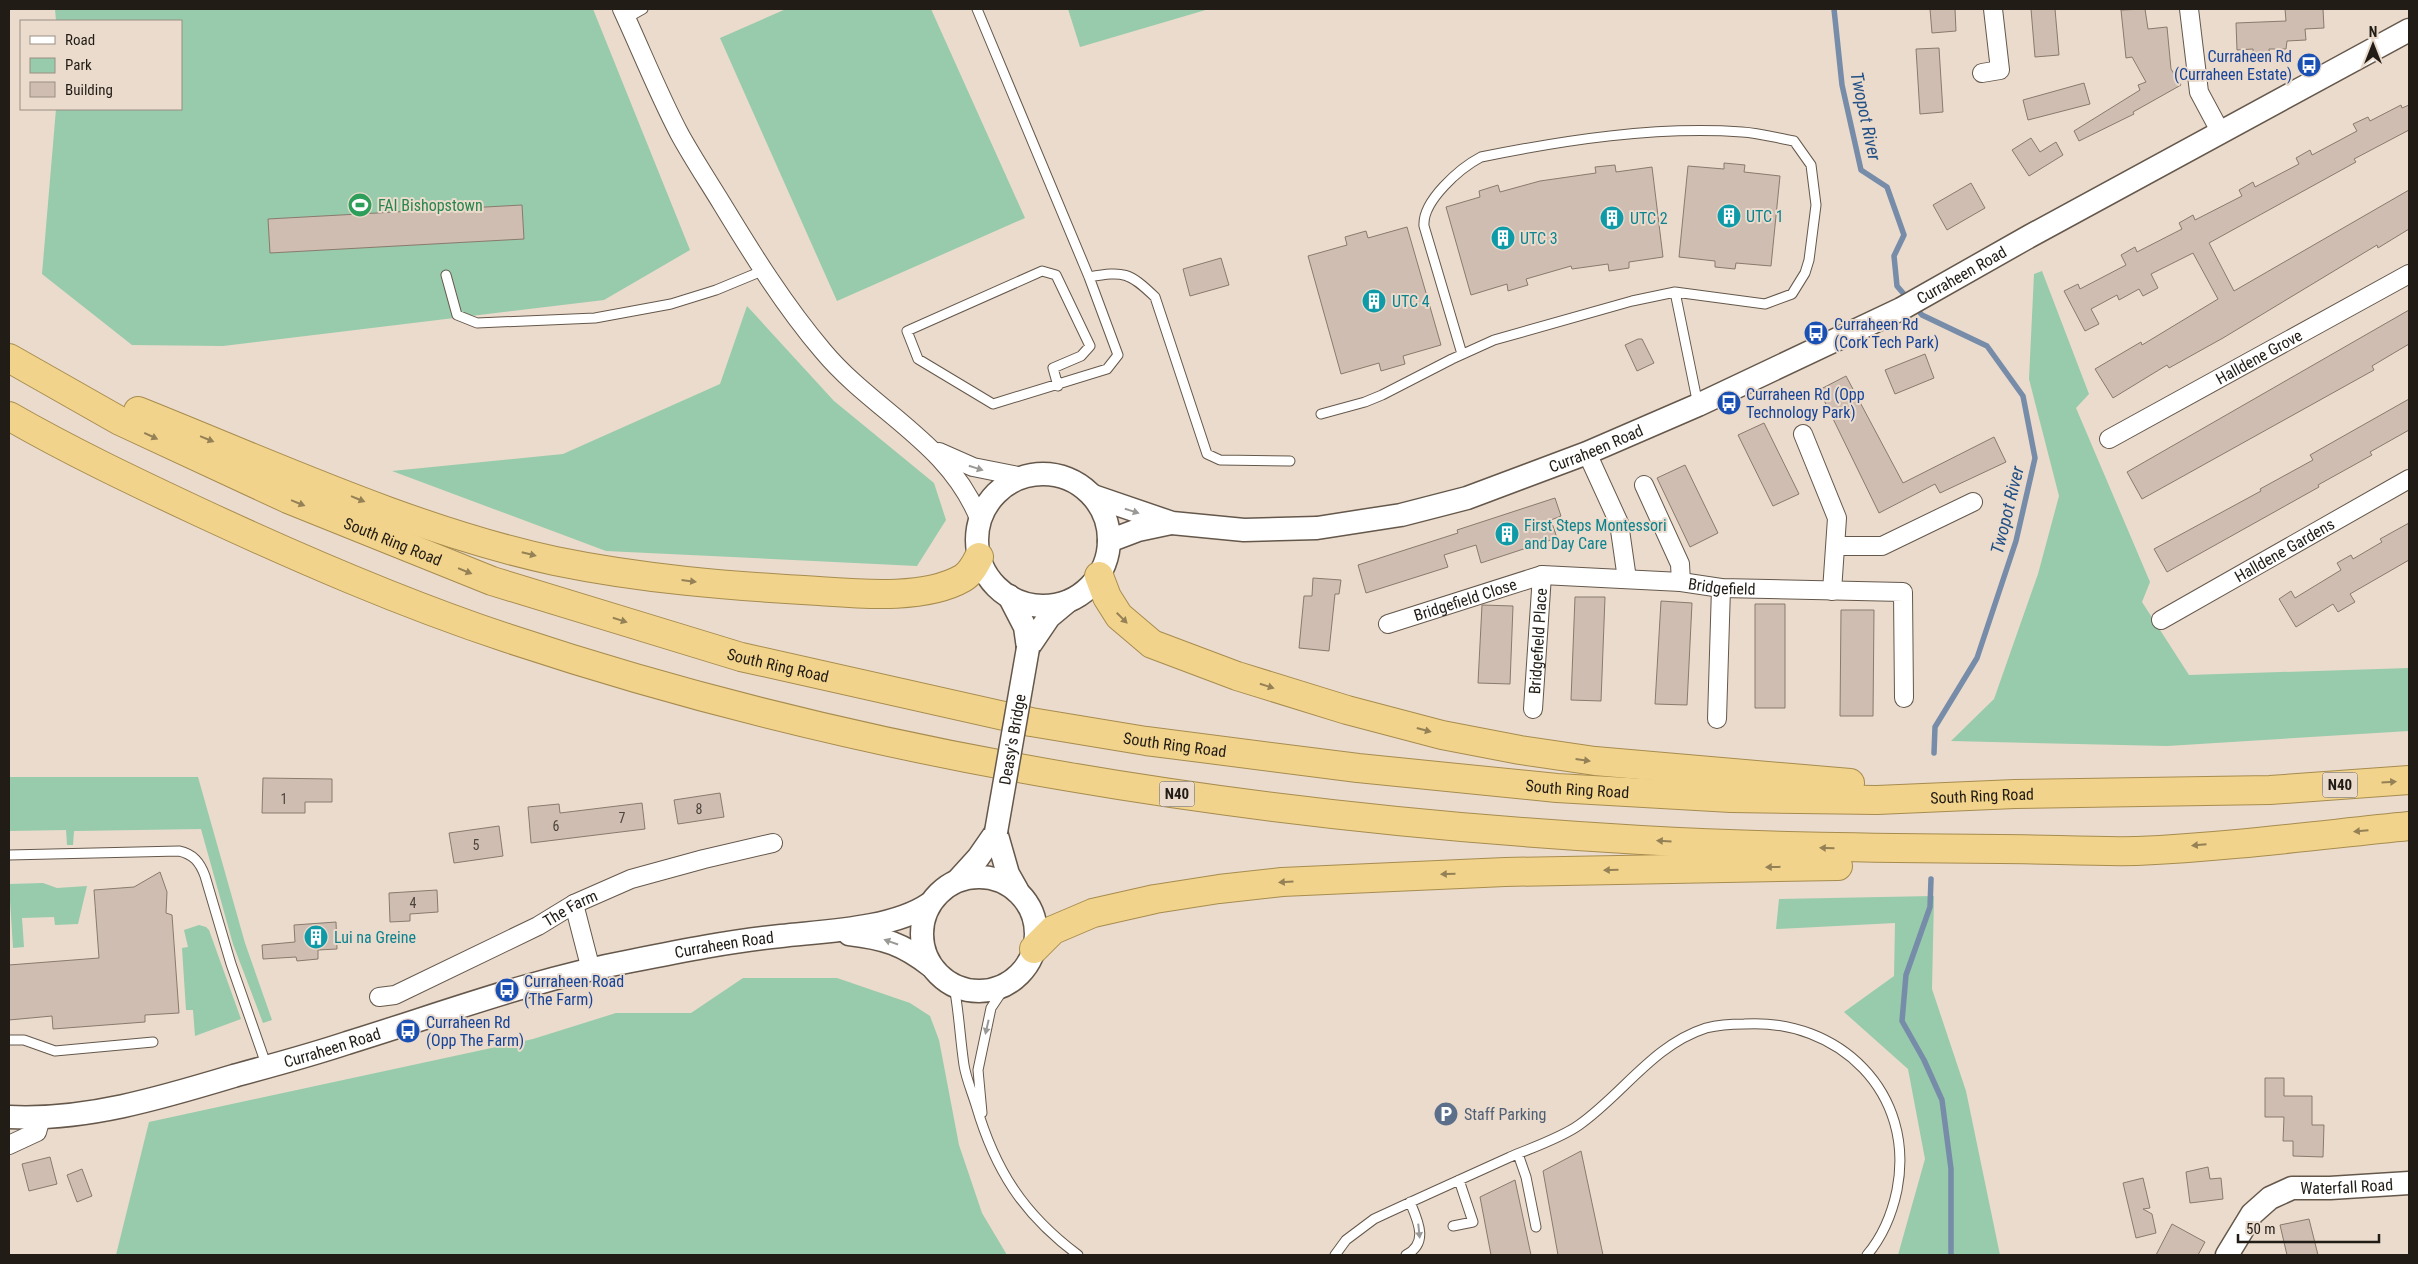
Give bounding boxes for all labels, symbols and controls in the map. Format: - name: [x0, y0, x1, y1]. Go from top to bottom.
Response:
- legend: [20, 20, 182, 110]
- north arrow: [2348, 20, 2398, 70]
- text: N: [2369, 24, 2377, 40]
- text: Road: [65, 31, 95, 49]
- place label: Curraheen Rd (Curraheen Estate): [2174, 47, 2292, 84]
- bus stop icon: Curraheen Rd (Curraheen Estate): [2296, 52, 2322, 78]
- text: Park: [65, 56, 92, 74]
- water label: Twopot River: [1846, 70, 1886, 163]
- text: Building: [65, 81, 113, 99]
- sports icon: FAI Bishopstown: [347, 192, 373, 218]
- place label: FAI Bishopstown: [378, 196, 483, 215]
- building icon: UTC 1: [1716, 203, 1742, 229]
- building icon: UTC 2: [1599, 205, 1625, 231]
- place label: UTC 1: [1746, 207, 1784, 226]
- place label: UTC 2: [1630, 209, 1668, 228]
- building icon: UTC 3: [1490, 225, 1516, 251]
- place label: UTC 3: [1520, 229, 1558, 248]
- street label: Curraheen Road: [1913, 242, 2010, 308]
- building icon: UTC 4: [1361, 288, 1387, 314]
- place label: UTC 4: [1392, 292, 1430, 311]
- place label: Curraheen Rd (Cork Tech Park): [1834, 315, 1939, 352]
- bus stop icon: Curraheen Rd (Cork Tech Park): [1803, 320, 1829, 346]
- street label: Halldene Grove: [2212, 325, 2305, 388]
- place label: Curraheen Rd (Opp Technology Park): [1746, 385, 1865, 422]
- bus stop icon: Curraheen Rd (Opp Technology Park): [1716, 390, 1742, 416]
- street label: Curraheen Road: [1546, 420, 1646, 476]
- one-way arrow: [144, 432, 158, 440]
- one-way arrow: [200, 435, 214, 443]
- water label: Twopot River: [1986, 463, 2028, 556]
- one-way arrow: [969, 464, 984, 472]
- one-way arrow: [351, 495, 365, 503]
- one-way arrow: [291, 500, 306, 508]
- one-way arrow: [1125, 507, 1140, 515]
- street label: South Ring Road: [341, 513, 445, 569]
- street label: Halldene Gardens: [2231, 514, 2338, 586]
- place label: First Steps Montessori and Day Care: [1524, 516, 1667, 553]
- building icon: First Steps Montessori and Day Care: [1494, 521, 1520, 547]
- one-way arrow: [522, 550, 537, 558]
- one-way arrow: [458, 567, 473, 575]
- street label: Bridgefield Close: [1411, 574, 1519, 625]
- street label: Bridgefield: [1687, 574, 1756, 598]
- one-way arrow: [682, 577, 698, 585]
- street label: Bridgefield Place: [1525, 587, 1551, 695]
- one-way arrow: [1116, 612, 1128, 624]
- one-way arrow: [613, 617, 628, 625]
- street label: South Ring Road: [725, 644, 831, 686]
- one-way arrow: [1260, 682, 1275, 690]
- street label: Deasy's Bridge: [995, 692, 1029, 786]
- one-way arrow: [1416, 727, 1431, 735]
- street label: South Ring Road: [1122, 728, 1228, 761]
- one-way arrow: [1576, 756, 1592, 764]
- road number: N40: [2322, 772, 2358, 798]
- street label: South Ring Road: [1525, 775, 1630, 802]
- one-way arrow: [2381, 777, 2397, 785]
- road number: N40: [1160, 782, 1194, 806]
- street label: South Ring Road: [1930, 784, 2034, 807]
- house number: 1: [281, 791, 287, 807]
- house number: 8: [696, 801, 703, 817]
- house number: 7: [619, 810, 626, 826]
- house number: 6: [553, 818, 560, 834]
- one-way arrow: [2352, 827, 2368, 835]
- house number: 5: [473, 837, 480, 853]
- one-way arrow: [1656, 837, 1672, 845]
- one-way arrow: [2191, 842, 2207, 850]
- one-way arrow: [1818, 844, 1834, 852]
- one-way arrow: [1765, 863, 1781, 871]
- one-way arrow: [1602, 866, 1618, 874]
- one-way arrow: [1440, 871, 1456, 879]
- one-way arrow: [1278, 879, 1294, 887]
- street label: The Farm: [539, 885, 600, 930]
- house number: 4: [410, 895, 417, 911]
- building icon: Lui na Greine: [303, 924, 329, 950]
- street label: Curraheen Road: [673, 927, 775, 962]
- place label: Lui na Greine: [334, 928, 416, 947]
- one-way arrow: [883, 938, 898, 945]
- place label: Curraheen Road (The Farm): [524, 972, 624, 1009]
- bus stop icon: Curraheen Road (The Farm): [494, 977, 520, 1003]
- place label: Curraheen Rd (Opp The Farm): [426, 1013, 524, 1050]
- bus stop icon: Curraheen Rd (Opp The Farm): [395, 1018, 421, 1044]
- one-way arrow: [983, 1020, 991, 1035]
- street label: Curraheen Road: [282, 1024, 383, 1071]
- parking icon: Staff Parking: [1433, 1101, 1459, 1127]
- place label: Staff Parking: [1464, 1105, 1546, 1124]
- street label: Waterfall Road: [2300, 1175, 2394, 1198]
- scale bar: [2238, 1212, 2379, 1244]
- text: 50 m: [2246, 1220, 2276, 1238]
- one-way arrow: [1416, 1223, 1424, 1239]

